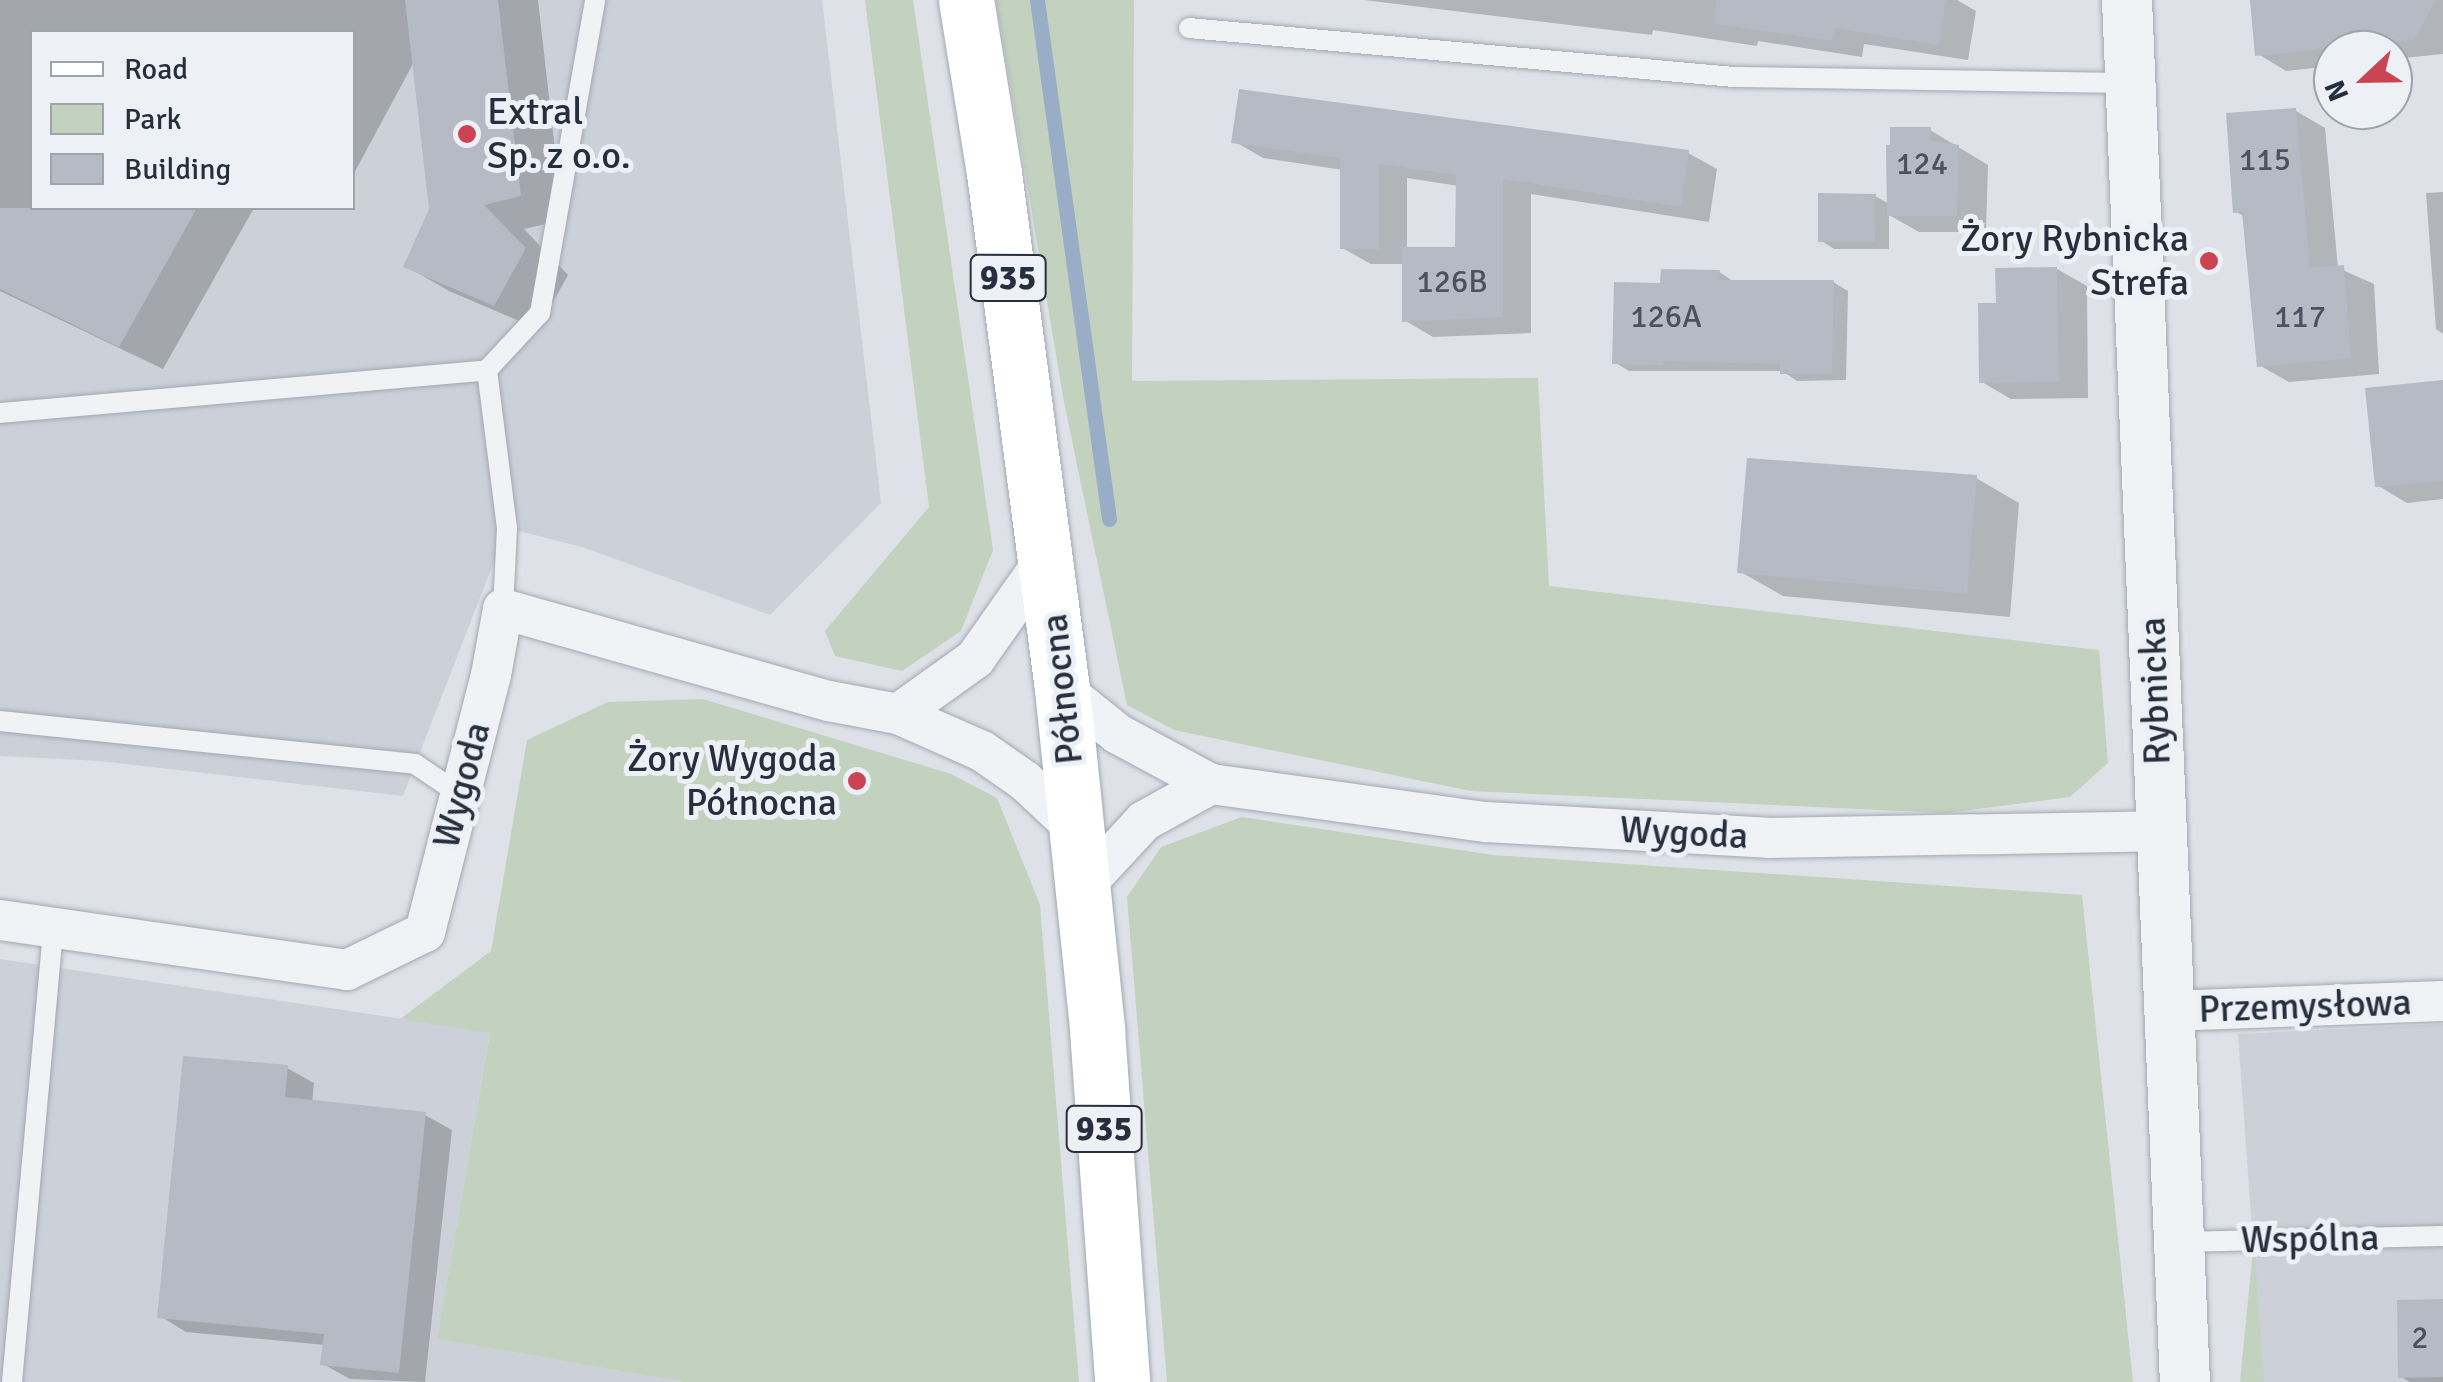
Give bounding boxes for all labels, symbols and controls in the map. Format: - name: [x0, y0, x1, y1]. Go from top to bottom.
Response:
- legend: [30, 30, 355, 210]
- north arrow: [2313, 30, 2413, 130]
- text: Road: [124, 51, 188, 88]
- text: N: [2318, 75, 2356, 106]
- place label: Extral Sp. z o.o.: [487, 89, 631, 178]
- text: Park: [124, 101, 182, 138]
- marker: Extral Sp. z o.o.: [456, 123, 478, 145]
- house number: 115: [2239, 141, 2291, 179]
- house number: 124: [1896, 145, 1948, 183]
- text: Building: [124, 151, 231, 188]
- place label: Żory Rybnicka Strefa: [1960, 216, 2189, 306]
- road number: 935: [968, 248, 1048, 308]
- marker: Żory Rybnicka Strefa: [2198, 250, 2220, 272]
- house number: 126B: [1416, 263, 1488, 301]
- house number: 126A: [1630, 298, 1702, 336]
- house number: 117: [2274, 298, 2326, 336]
- street label: Północna: [1031, 611, 1093, 767]
- street label: Rybnicka: [2130, 616, 2180, 766]
- street label: Wygoda: [423, 717, 501, 853]
- place label: Żory Wygoda Północna: [627, 736, 837, 826]
- marker: Żory Wygoda Północna: [846, 770, 868, 792]
- street label: Wygoda: [1618, 807, 1750, 859]
- street label: Przemysłowa: [2198, 979, 2412, 1033]
- road number: 935: [1064, 1099, 1144, 1159]
- street label: Wspólna: [2240, 1215, 2380, 1263]
- house number: 2: [2411, 1319, 2429, 1357]

